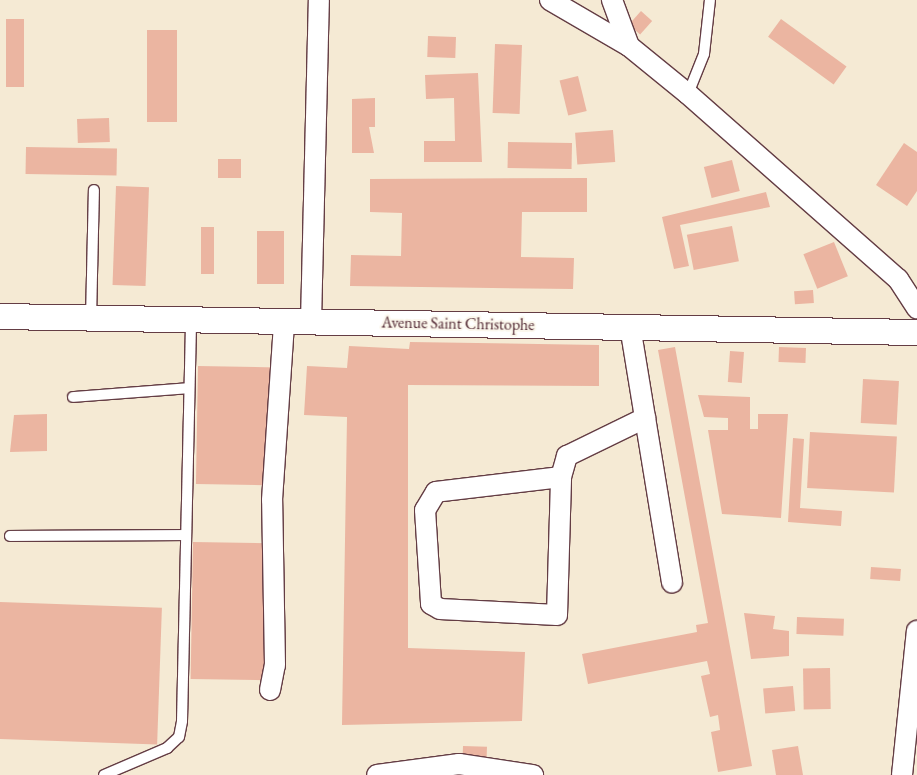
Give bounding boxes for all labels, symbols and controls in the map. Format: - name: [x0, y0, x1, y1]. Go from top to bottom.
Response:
- street label: Avenue Saint Christophe: [381, 313, 535, 335]

